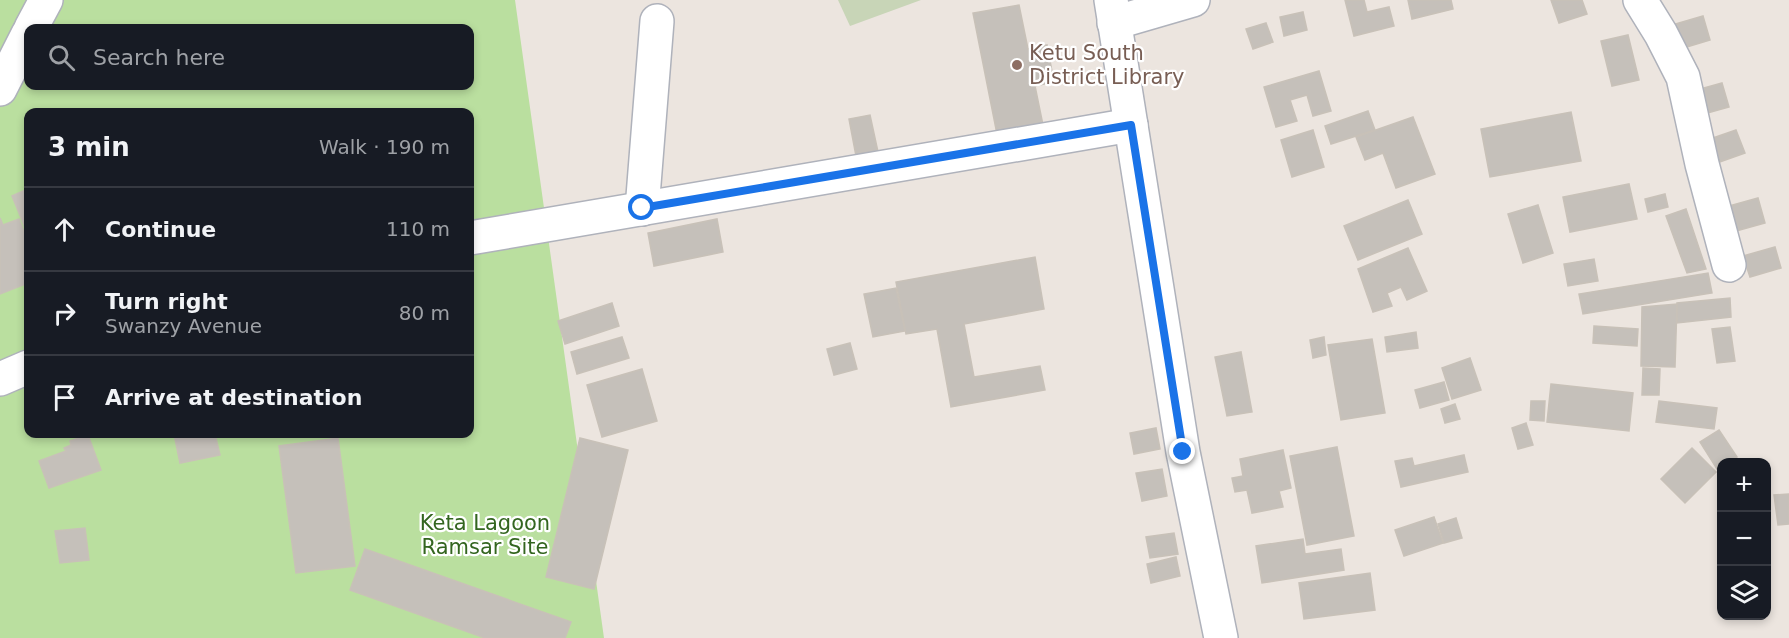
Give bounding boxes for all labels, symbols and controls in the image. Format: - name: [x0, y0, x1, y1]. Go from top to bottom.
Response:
- search box: [24, 24, 474, 90]
- icon: search: [45, 41, 78, 74]
- place label: Ketu South District Library: [1029, 41, 1185, 89]
- text: Search here: [93, 45, 225, 70]
- marker: Ketu South District Library: [1010, 58, 1024, 72]
- text: 3 min: [48, 132, 130, 162]
- text: Walk · 190 m: [319, 135, 450, 159]
- route start: [628, 194, 654, 220]
- icon: ahead: [48, 213, 81, 246]
- text: Continue: [105, 217, 216, 242]
- text: 110 m: [386, 217, 450, 241]
- text: Turn right: [105, 289, 228, 314]
- icon: right: [48, 297, 81, 330]
- text: 80 m: [399, 301, 450, 325]
- text: Swanzy Avenue: [105, 314, 262, 338]
- icon: arrive: [48, 381, 81, 414]
- text: Arrive at destination: [105, 385, 362, 410]
- route end: [1169, 438, 1195, 464]
- map controls: [1717, 458, 1771, 620]
- button: +: [1717, 458, 1771, 512]
- park label: Keta Lagoon Ramsar Site: [420, 511, 550, 559]
- button: −: [1717, 512, 1771, 566]
- button: layers: [1717, 566, 1771, 620]

